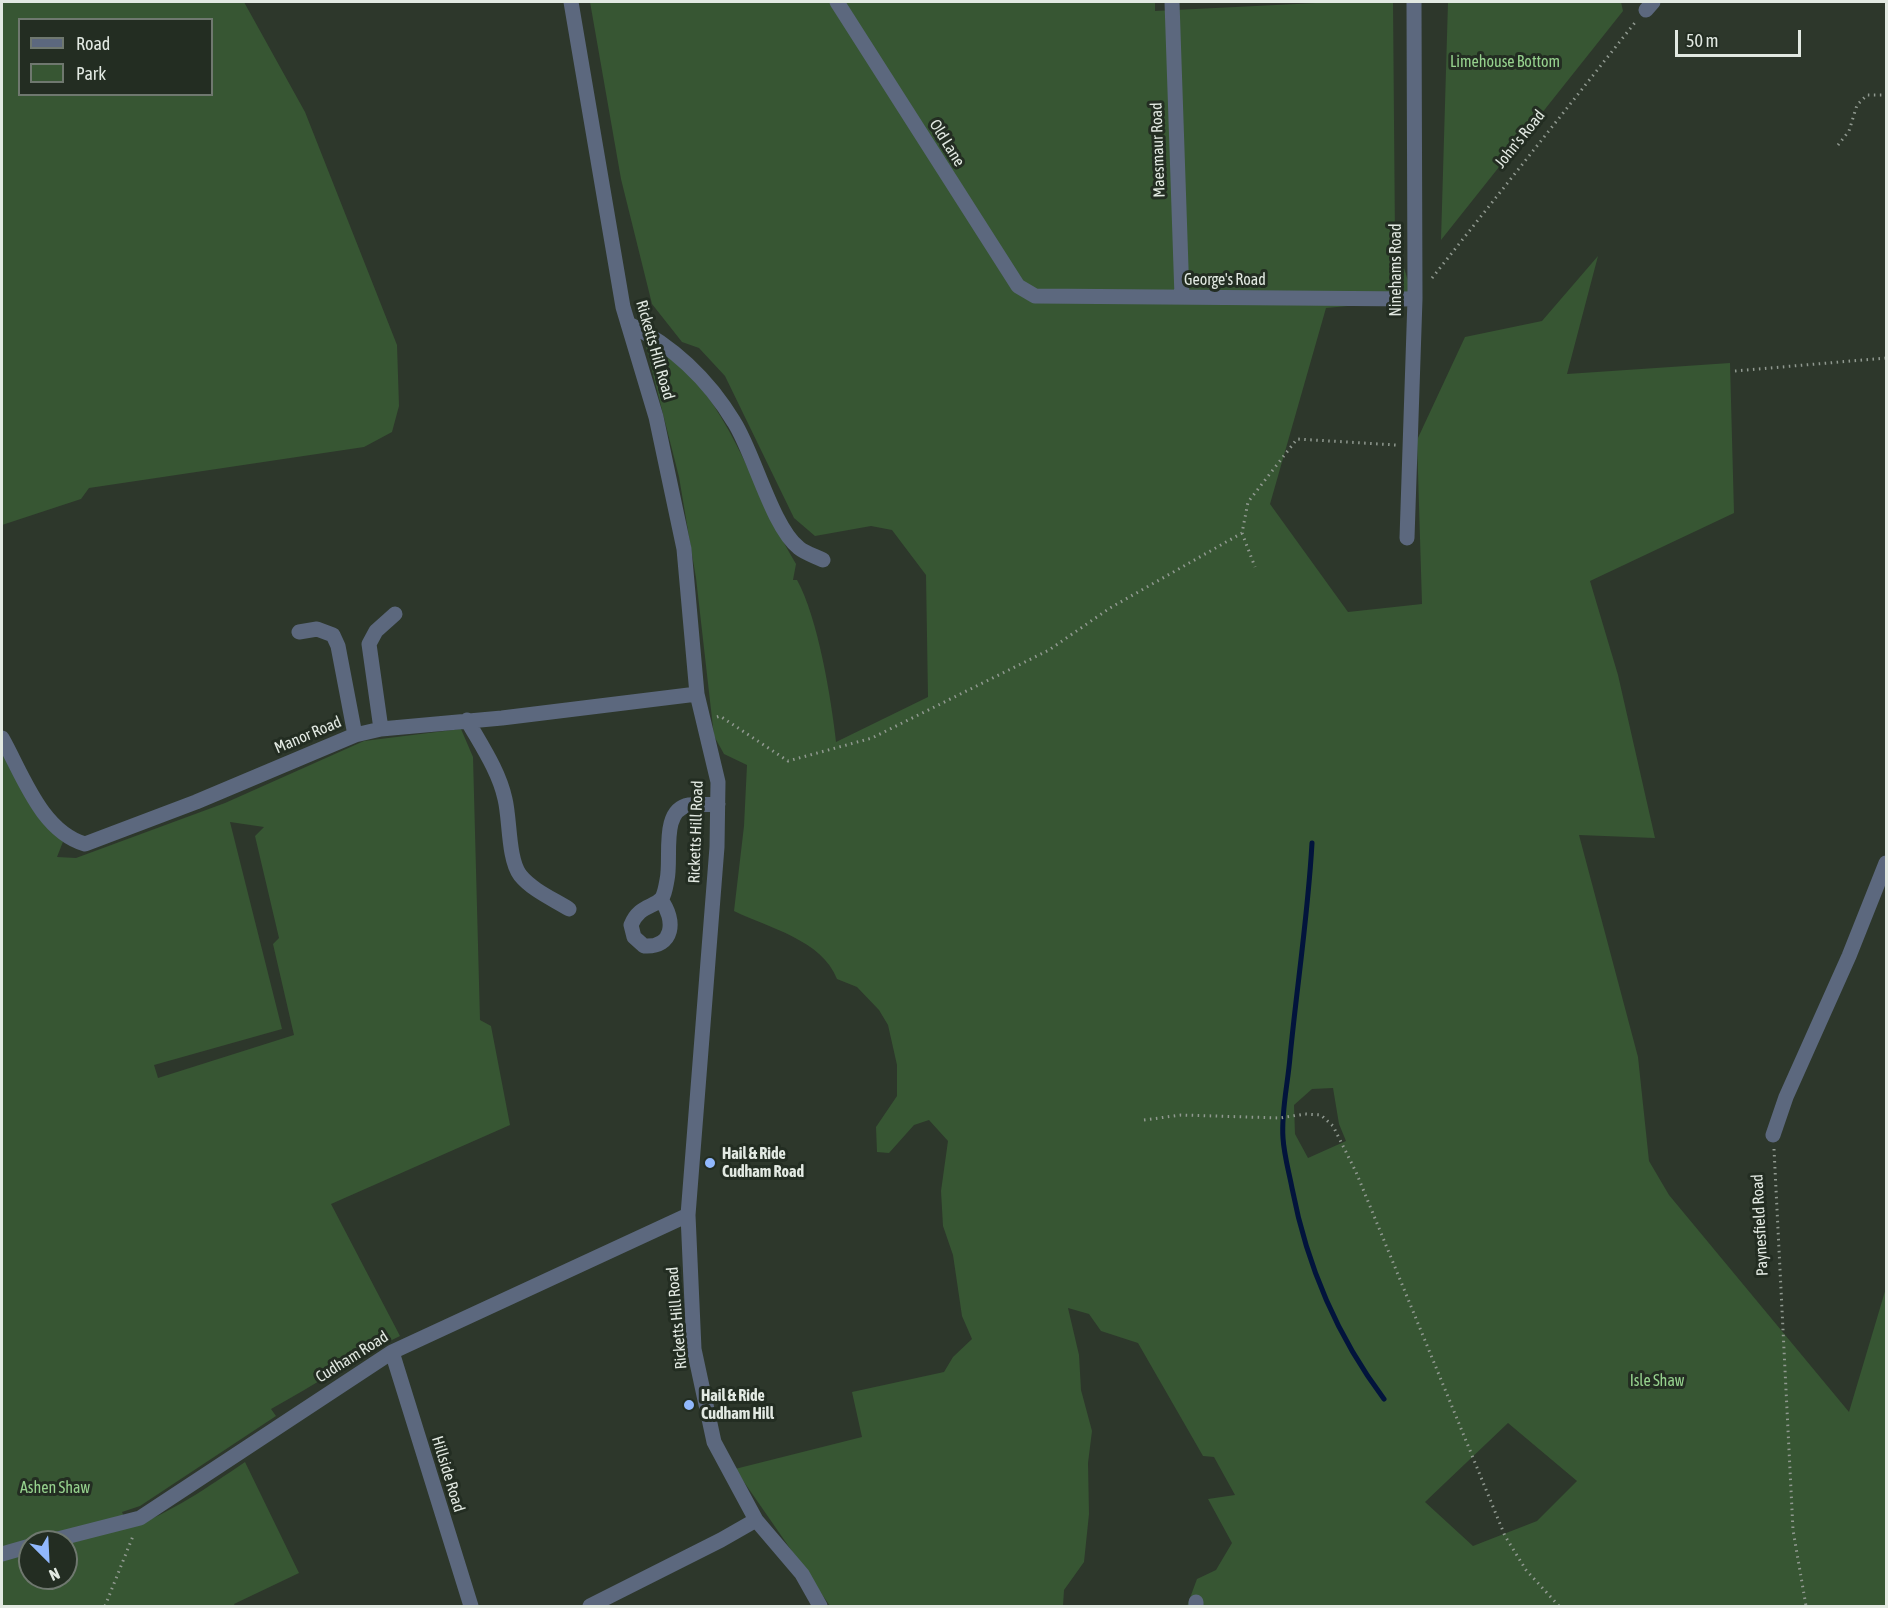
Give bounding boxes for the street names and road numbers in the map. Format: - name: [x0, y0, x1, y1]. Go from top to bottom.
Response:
- street label: Maesmaur Road: [1147, 102, 1169, 198]
- street label: John's Road: [1491, 106, 1549, 172]
- street label: Old Lane: [925, 116, 969, 170]
- street label: Ninehams Road: [1386, 223, 1406, 317]
- street label: George's Road: [1184, 270, 1266, 290]
- street label: Ricketts Hill Road: [632, 298, 678, 402]
- street label: Manor Road: [272, 712, 344, 758]
- street label: Ricketts Hill Road: [685, 780, 707, 884]
- street label: Paynesfield Road: [1748, 1174, 1772, 1276]
- street label: Ricketts Hill Road: [663, 1266, 691, 1370]
- street label: Cudham Road: [312, 1327, 392, 1387]
- street label: Hillside Road: [427, 1434, 469, 1514]

